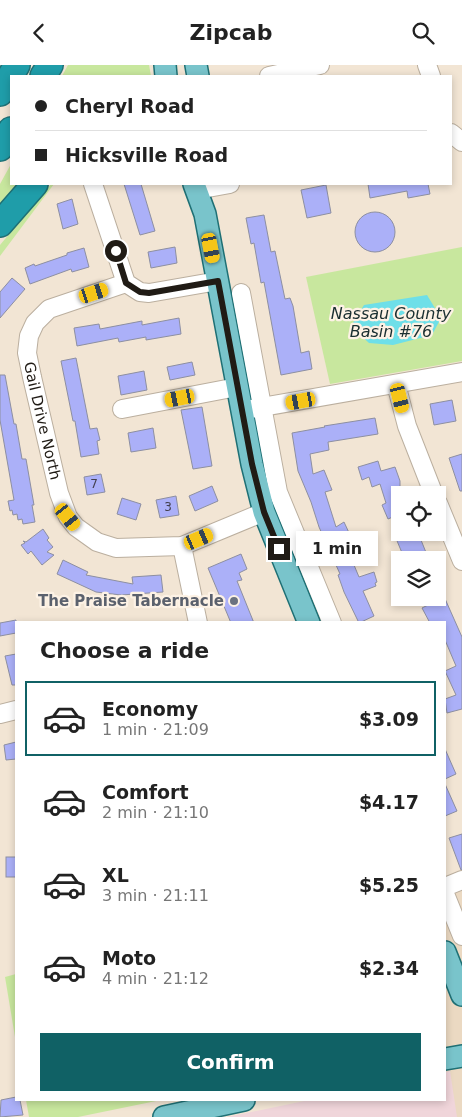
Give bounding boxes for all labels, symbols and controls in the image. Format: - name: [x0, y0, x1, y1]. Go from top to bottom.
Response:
- icon: back: [25, 19, 53, 47]
- icon: search: [409, 19, 437, 47]
- text: Zipcab: [190, 20, 272, 45]
- text: Cheryl Road: [65, 95, 194, 117]
- text: Hicksville Road: [65, 144, 228, 166]
- car: [200, 232, 221, 264]
- route start: [105, 240, 127, 262]
- car: [77, 281, 110, 305]
- water label: Nassau County Basin #76: [331, 304, 452, 341]
- street label: Gail Drive North: [20, 360, 65, 482]
- car: [389, 382, 410, 414]
- car: [163, 388, 196, 408]
- car: [284, 391, 317, 411]
- house number: 7: [90, 477, 98, 491]
- map controls: [391, 486, 446, 606]
- button: locate: [391, 486, 446, 541]
- house number: 3: [164, 500, 172, 514]
- car: [52, 501, 83, 533]
- car: [182, 526, 215, 552]
- callout: 1 min: [296, 531, 379, 567]
- route end: [268, 538, 290, 560]
- text: 1 min: [312, 539, 362, 558]
- button: layers: [391, 551, 446, 606]
- place label: The Praise Tabernacle: [38, 592, 224, 610]
- marker: The Praise Tabernacle: [228, 595, 240, 607]
- text: Choose a ride: [40, 638, 209, 663]
- icon: car: [42, 696, 87, 741]
- text: Economy: [102, 698, 198, 720]
- text: $3.09: [359, 708, 419, 730]
- text: 1 min · 21:09: [102, 720, 209, 739]
- icon: car: [42, 779, 87, 824]
- text: Comfort: [102, 781, 189, 803]
- text: $4.17: [359, 791, 419, 813]
- text: 2 min · 21:10: [102, 803, 209, 822]
- icon: car: [42, 862, 87, 907]
- text: XL: [102, 864, 129, 886]
- text: $5.25: [359, 874, 419, 896]
- text: 3 min · 21:11: [102, 886, 209, 905]
- icon: car: [42, 945, 87, 990]
- text: Moto: [102, 947, 156, 969]
- text: $2.34: [359, 957, 419, 979]
- text: 4 min · 21:12: [102, 969, 209, 988]
- button: Confirm: [40, 1033, 421, 1091]

